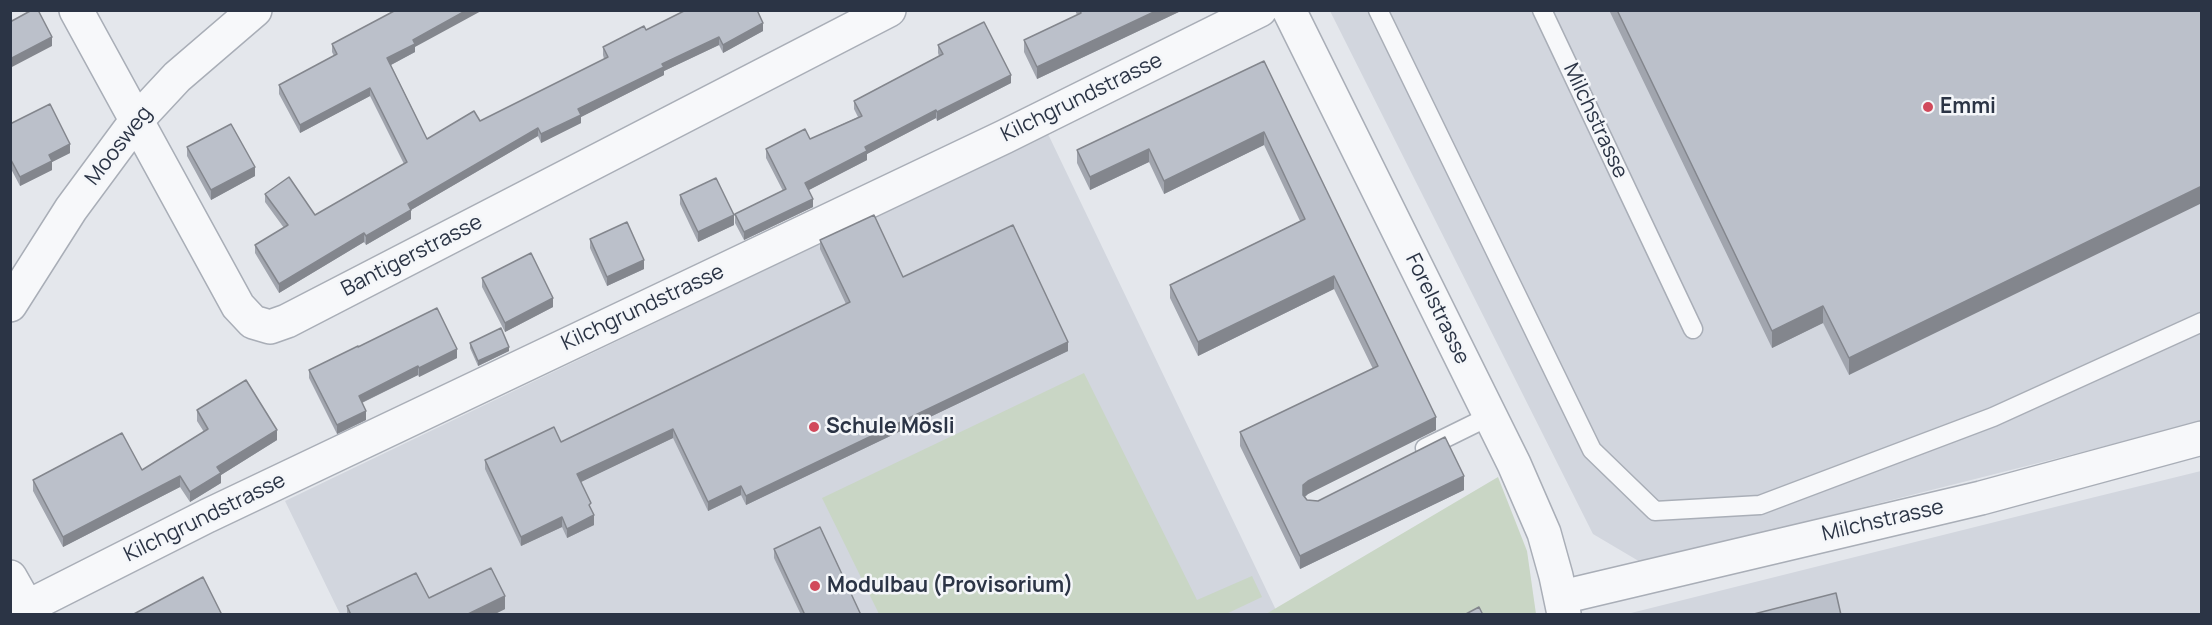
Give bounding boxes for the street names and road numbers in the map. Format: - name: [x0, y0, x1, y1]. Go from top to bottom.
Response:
- street label: Kilchgrundstrasse: [997, 48, 1167, 148]
- street label: Milchstrasse: [1557, 59, 1633, 183]
- street label: Moosweg: [80, 101, 158, 191]
- street label: Bantigerstrasse: [337, 210, 487, 302]
- street label: Forelstrasse: [1399, 250, 1475, 368]
- street label: Kilchgrundstrasse: [558, 259, 728, 357]
- street label: Kilchgrundstrasse: [120, 468, 290, 568]
- street label: Milchstrasse: [1820, 495, 1946, 547]

